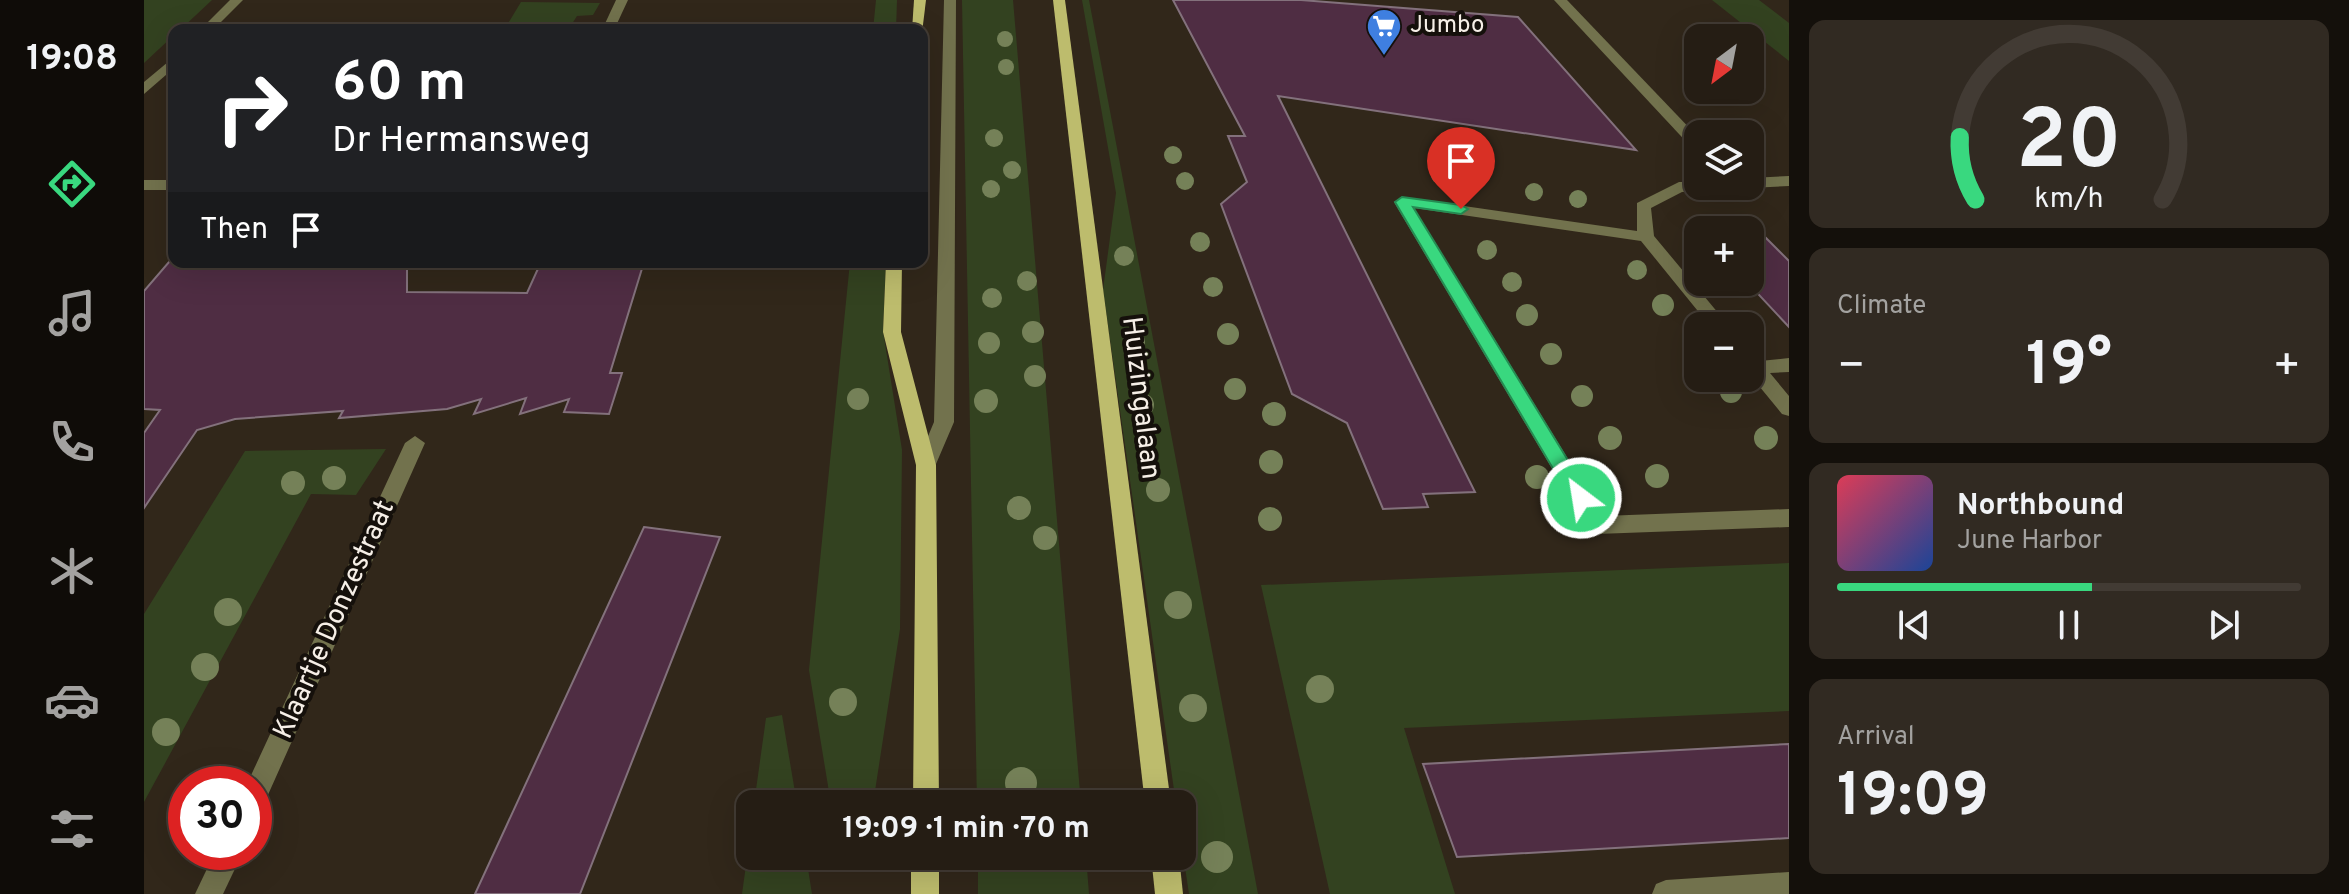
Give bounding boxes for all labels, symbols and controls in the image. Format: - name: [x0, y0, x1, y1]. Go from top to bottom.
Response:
- supermarket icon: Jumbo: [1365, 7, 1403, 57]
- place label: Jumbo: [1410, 11, 1484, 41]
- north arrow: [1684, 24, 1764, 104]
- map controls: [1684, 24, 1764, 392]
- text: 19:08: [26, 37, 118, 83]
- text: 60 m: [332, 50, 466, 120]
- icon: right: [200, 56, 304, 160]
- text: 20: [2016, 93, 2122, 198]
- text: Dr Hermansweg: [332, 119, 591, 165]
- button: layers: [1684, 120, 1764, 200]
- pin: [1427, 127, 1495, 209]
- icon: arrive: [1439, 139, 1483, 183]
- icon: directions: [44, 156, 100, 212]
- text: km/h: [2034, 182, 2104, 218]
- icon: arrive: [284, 208, 328, 252]
- text: Then: [200, 212, 268, 249]
- button: +: [1684, 216, 1764, 296]
- icon: music: [44, 285, 100, 341]
- text: Climate: [1837, 290, 1926, 323]
- button: −: [1684, 312, 1764, 392]
- street label: Huizingalaan: [1112, 315, 1168, 481]
- text: 19°: [2026, 330, 2112, 406]
- text: −: [1837, 340, 1865, 396]
- text: +: [2273, 340, 2301, 396]
- icon: phone: [44, 414, 100, 470]
- position arrow: [1539, 456, 1623, 540]
- text: Northbound: [1957, 488, 2124, 525]
- street label: Klaartje Donzestraat: [266, 495, 404, 745]
- text: June Harbor: [1957, 525, 2102, 558]
- icon: climate: [44, 543, 100, 599]
- icon: previous: [1892, 603, 1936, 647]
- icon: pause: [2047, 603, 2091, 647]
- icon: next: [2202, 603, 2246, 647]
- icon: car: [44, 672, 100, 728]
- text: Arrival: [1837, 721, 1915, 754]
- text: 19:09: [1837, 761, 1989, 837]
- speed limit sign: 30: [168, 766, 272, 870]
- icon: filters: [44, 801, 100, 857]
- text: 19:09 · 1 min · 70 m: [842, 811, 1090, 848]

